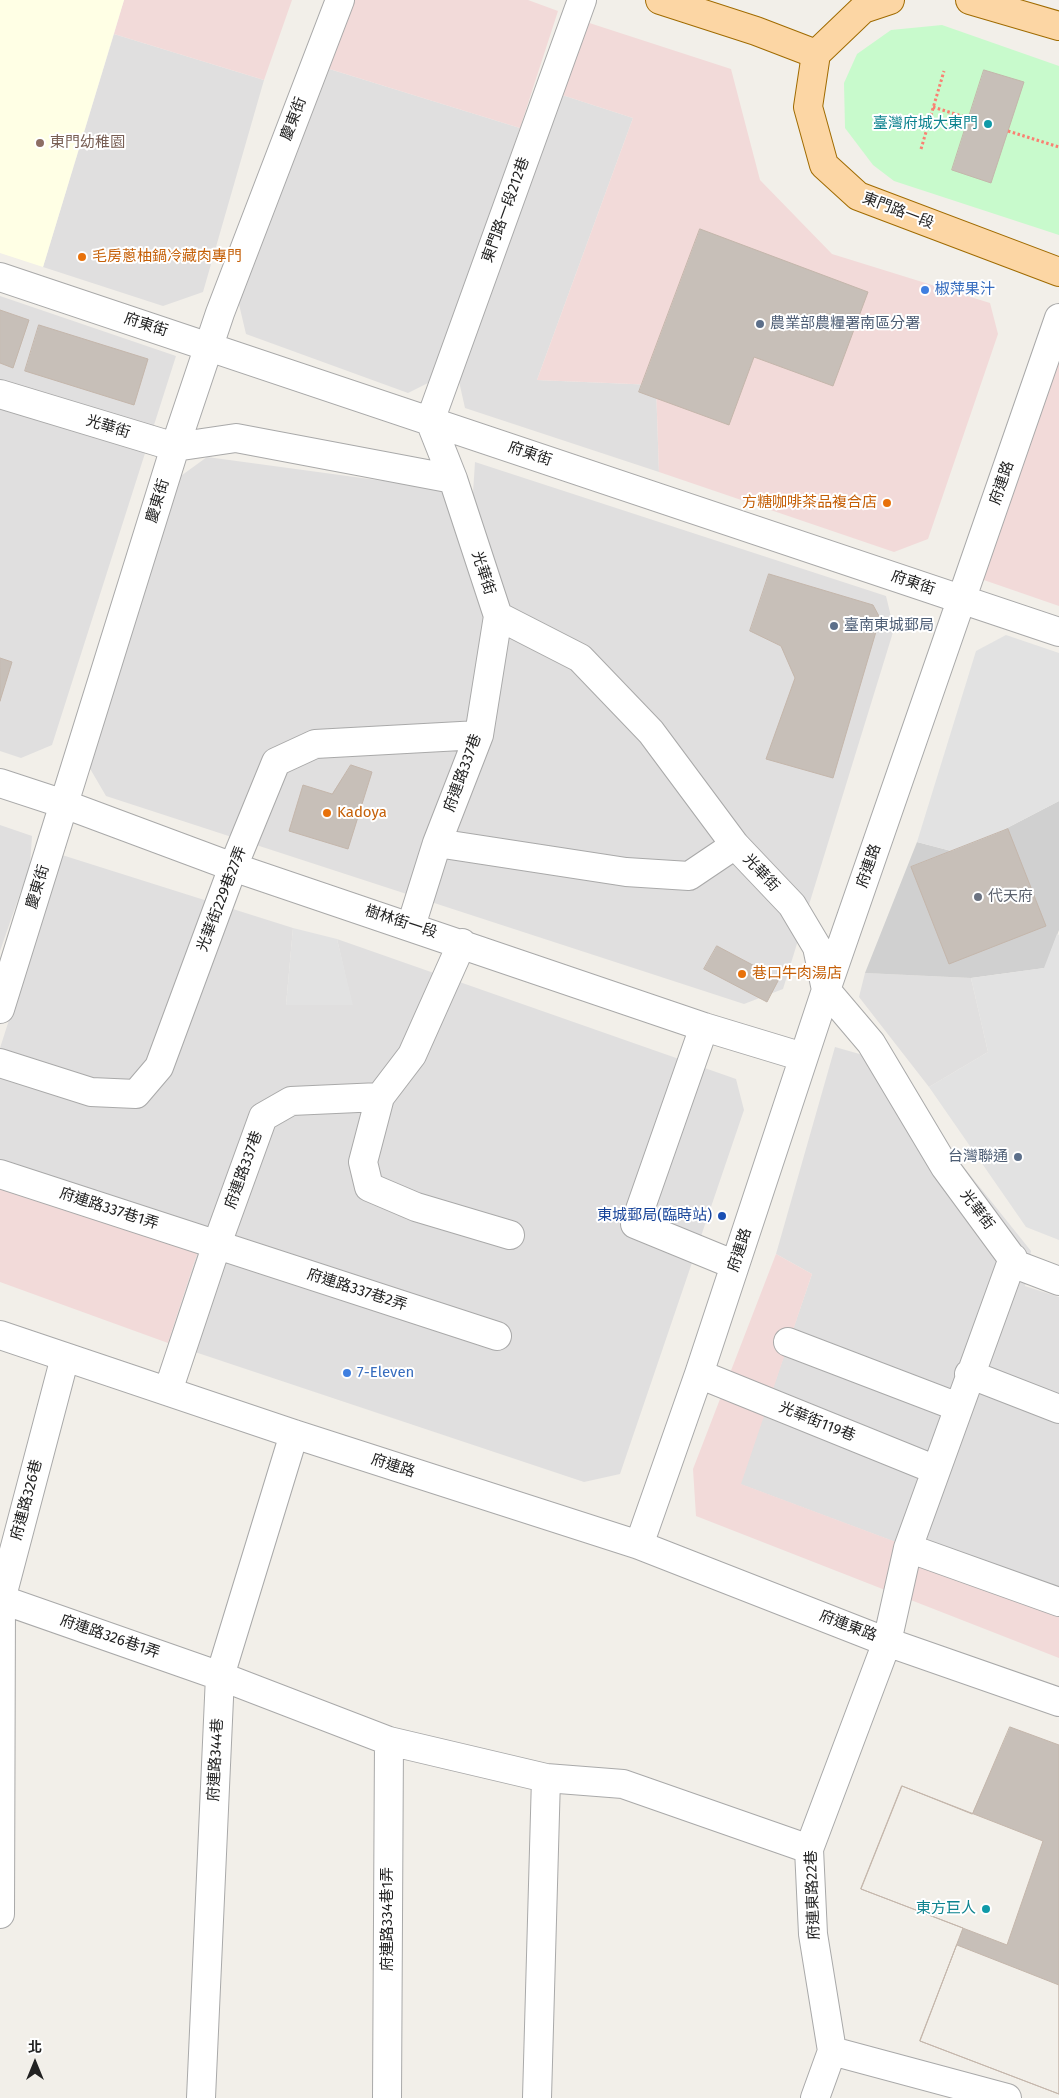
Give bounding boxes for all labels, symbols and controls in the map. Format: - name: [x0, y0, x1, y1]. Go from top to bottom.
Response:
- street label: 慶東街: [278, 95, 310, 143]
- place label: 臺灣府城大東門: [873, 115, 978, 133]
- marker: 臺灣府城大東門: [982, 118, 994, 130]
- place label: 東門幼稚園: [50, 134, 125, 152]
- marker: 東門幼稚園: [34, 137, 46, 149]
- street label: 東門路一段212巷: [479, 155, 533, 265]
- street label: 東門路一段: [860, 189, 936, 233]
- place label: 毛房蔥柚鍋冷藏肉專門: [92, 248, 242, 266]
- marker: 毛房蔥柚鍋冷藏肉專門: [76, 251, 88, 263]
- place label: 椒萍果汁: [935, 281, 995, 299]
- marker: 椒萍果汁: [919, 284, 931, 296]
- street label: 府東街: [122, 309, 170, 341]
- place label: 農業部農糧署南區分署: [770, 315, 920, 333]
- marker: 農業部農糧署南區分署: [754, 318, 766, 330]
- street label: 光華街: [84, 412, 132, 442]
- street label: 府東街: [506, 438, 554, 470]
- street label: 府連路: [986, 459, 1018, 507]
- street label: 慶東街: [143, 477, 173, 525]
- place label: 方糖咖啡茶品複合店: [742, 494, 877, 512]
- marker: 方糖咖啡茶品複合店: [881, 497, 893, 509]
- street label: 光華街: [467, 549, 499, 597]
- street label: 府東街: [889, 567, 937, 599]
- place label: 臺南東城郵局: [844, 617, 934, 635]
- marker: 臺南東城郵局: [828, 620, 840, 632]
- street label: 府連路337巷: [441, 732, 485, 814]
- place label: Kadoya: [337, 804, 387, 822]
- marker: Kadoya: [321, 807, 333, 819]
- street label: 府連路: [853, 842, 885, 890]
- street label: 光華街229巷27弄: [194, 844, 250, 954]
- street label: 光華街: [739, 850, 783, 896]
- street label: 慶東街: [23, 863, 53, 911]
- place label: 代天府: [988, 888, 1033, 906]
- marker: 代天府: [972, 891, 984, 903]
- street label: 樹林街一段: [363, 902, 439, 942]
- place label: 巷口牛肉湯店: [752, 965, 842, 983]
- marker: 巷口牛肉湯店: [736, 968, 748, 980]
- street label: 府連路337巷: [222, 1129, 266, 1211]
- place label: 台灣聯通: [948, 1148, 1008, 1166]
- marker: 台灣聯通: [1012, 1151, 1024, 1163]
- street label: 府連路337巷1弄: [57, 1185, 161, 1233]
- street label: 光華街: [956, 1187, 998, 1233]
- place label: 東城郵局(臨時站): [597, 1207, 712, 1225]
- marker: 東城郵局(臨時站): [716, 1210, 728, 1222]
- street label: 府連路: [724, 1226, 756, 1274]
- street label: 府連路337巷2弄: [305, 1265, 409, 1315]
- place label: 7-Eleven: [357, 1364, 414, 1382]
- marker: 7-Eleven: [341, 1367, 353, 1379]
- street label: 光華街119巷: [776, 1399, 858, 1445]
- street label: 府連路: [369, 1450, 417, 1482]
- street label: 府連路326巷: [8, 1458, 46, 1542]
- street label: 府連東路: [817, 1607, 879, 1645]
- street label: 府連路326巷1弄: [58, 1612, 162, 1662]
- street label: 府連路344巷: [205, 1718, 227, 1802]
- street label: 府連東路22巷: [802, 1850, 824, 1940]
- street label: 府連路334巷1弄: [379, 1867, 397, 1971]
- place label: 東方巨人: [916, 1900, 976, 1918]
- marker: 東方巨人: [980, 1903, 992, 1915]
- north arrow: [10, 2038, 60, 2088]
- text: 北: [28, 2039, 42, 2056]

